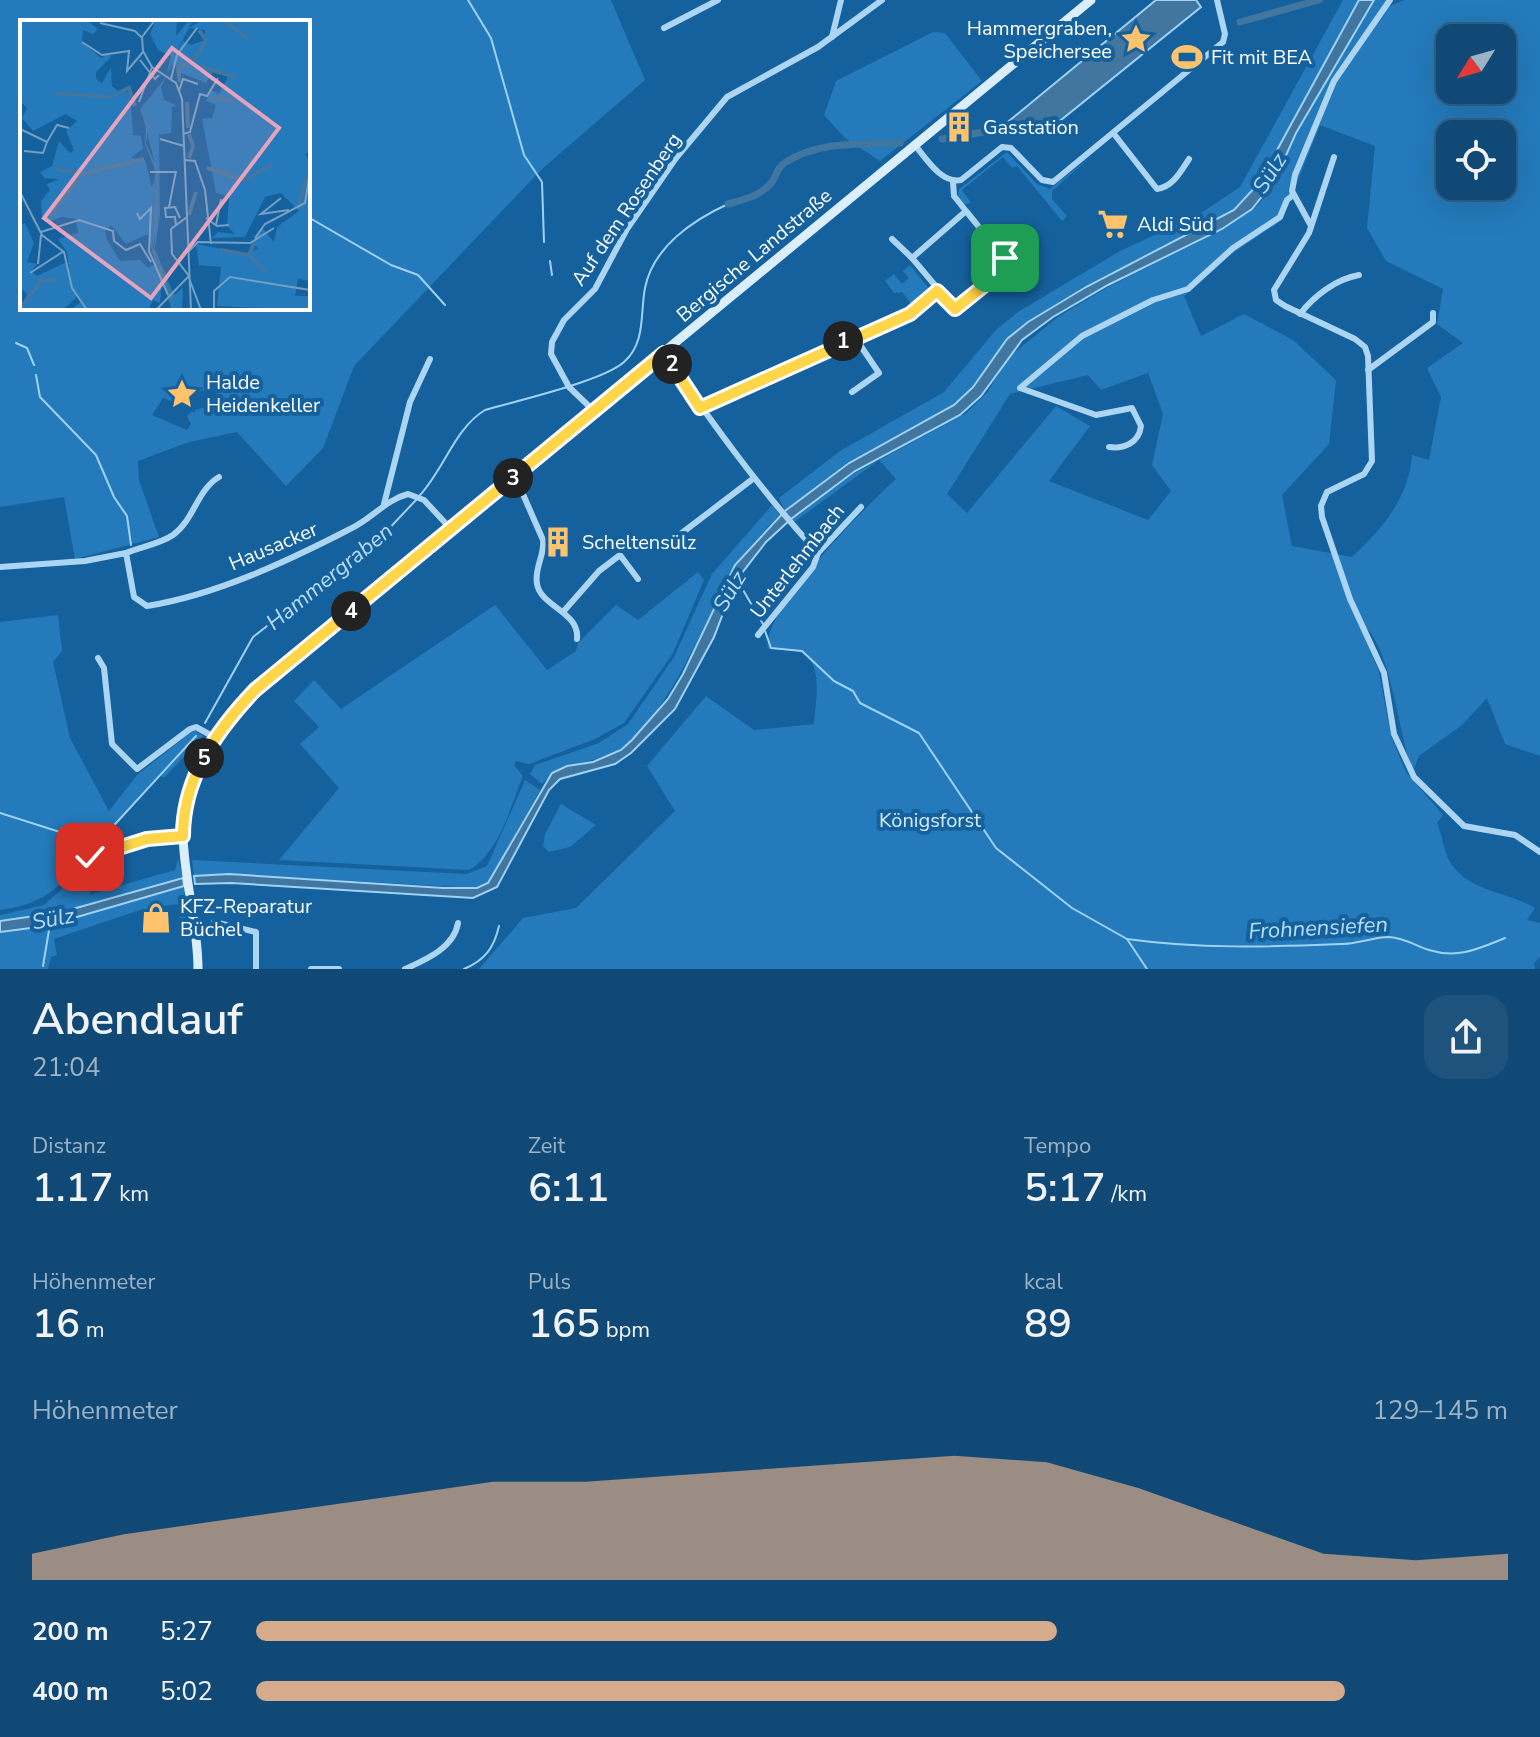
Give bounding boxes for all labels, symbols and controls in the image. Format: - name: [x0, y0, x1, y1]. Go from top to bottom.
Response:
- place label: Hammergraben, Speichersee: [967, 15, 1112, 65]
- inset map: [20, 20, 310, 310]
- place icon: Hammergraben, Speichersee: [1119, 22, 1153, 56]
- north arrow: [1436, 24, 1516, 104]
- map controls: [1436, 24, 1516, 200]
- sports icon: Fit mit BEA: [1170, 40, 1204, 74]
- place label: Fit mit BEA: [1211, 44, 1313, 71]
- building icon: Gasstation: [942, 110, 976, 144]
- place label: Gasstation: [983, 114, 1079, 141]
- button: locate: [1436, 120, 1516, 200]
- street label: Auf dem Rosenberg: [565, 127, 688, 291]
- water label: Sülz: [1246, 147, 1294, 200]
- street label: Bergische Landstraße: [671, 182, 838, 328]
- supermarket icon: Aldi Süd: [1096, 207, 1130, 241]
- place label: Aldi Süd: [1137, 211, 1214, 238]
- pin: [971, 224, 1039, 292]
- icon: arrive: [983, 236, 1027, 280]
- pin: 1: [823, 321, 863, 361]
- text: 1: [836, 326, 850, 356]
- pin: 2: [652, 344, 692, 384]
- text: 2: [665, 349, 679, 379]
- place label: Halde Heidenkeller: [206, 369, 320, 419]
- place icon: Halde Heidenkeller: [165, 377, 199, 411]
- pin: 3: [493, 458, 533, 498]
- text: 3: [506, 463, 520, 493]
- street label: Unterlehmbach: [744, 498, 851, 624]
- street label: Hausacker: [225, 516, 322, 577]
- water label: Hammergraben: [260, 516, 399, 637]
- building icon: Scheltensülz: [541, 525, 575, 559]
- place label: Scheltensülz: [582, 529, 696, 556]
- water label: Sülz: [706, 565, 754, 617]
- pin: 4: [331, 591, 371, 631]
- text: 4: [344, 596, 358, 626]
- pin: 5: [184, 738, 224, 778]
- text: 5: [197, 743, 211, 773]
- park label: Königsforst: [879, 807, 982, 834]
- pin: [56, 823, 124, 891]
- icon: check: [68, 835, 112, 879]
- place label: KFZ-Reparatur Büchel: [180, 893, 312, 943]
- water label: Sülz: [30, 900, 78, 937]
- shop icon: KFZ-Reparatur Büchel: [139, 901, 173, 935]
- water label: Frohnensiefen: [1248, 909, 1389, 947]
- text: Abendlauf: [32, 990, 243, 1050]
- button: share: [1424, 995, 1508, 1079]
- text: 21:04: [32, 1050, 100, 1085]
- text: Distanz: [32, 1131, 106, 1161]
- text: Zeit: [528, 1131, 565, 1161]
- text: Tempo: [1024, 1131, 1091, 1161]
- text: 1.17: [32, 1161, 113, 1215]
- text: 6:11: [528, 1161, 609, 1215]
- text: 5:17: [1024, 1161, 1105, 1215]
- text: km: [113, 1179, 149, 1209]
- text: /km: [1105, 1179, 1147, 1209]
- text: Höhenmeter: [32, 1267, 155, 1297]
- text: Puls: [528, 1267, 571, 1297]
- text: kcal: [1024, 1267, 1063, 1297]
- text: 16: [32, 1297, 80, 1351]
- text: 165: [528, 1297, 600, 1351]
- text: 89: [1024, 1297, 1072, 1351]
- text: m: [80, 1315, 105, 1345]
- text: bpm: [600, 1315, 650, 1345]
- text: Höhenmeter: [32, 1393, 178, 1428]
- text: 129–145 m: [1372, 1393, 1508, 1428]
- text: 200 m: [32, 1614, 109, 1649]
- text: 5:27: [160, 1614, 213, 1649]
- text: 400 m: [32, 1674, 109, 1709]
- text: 5:02: [160, 1674, 213, 1709]

